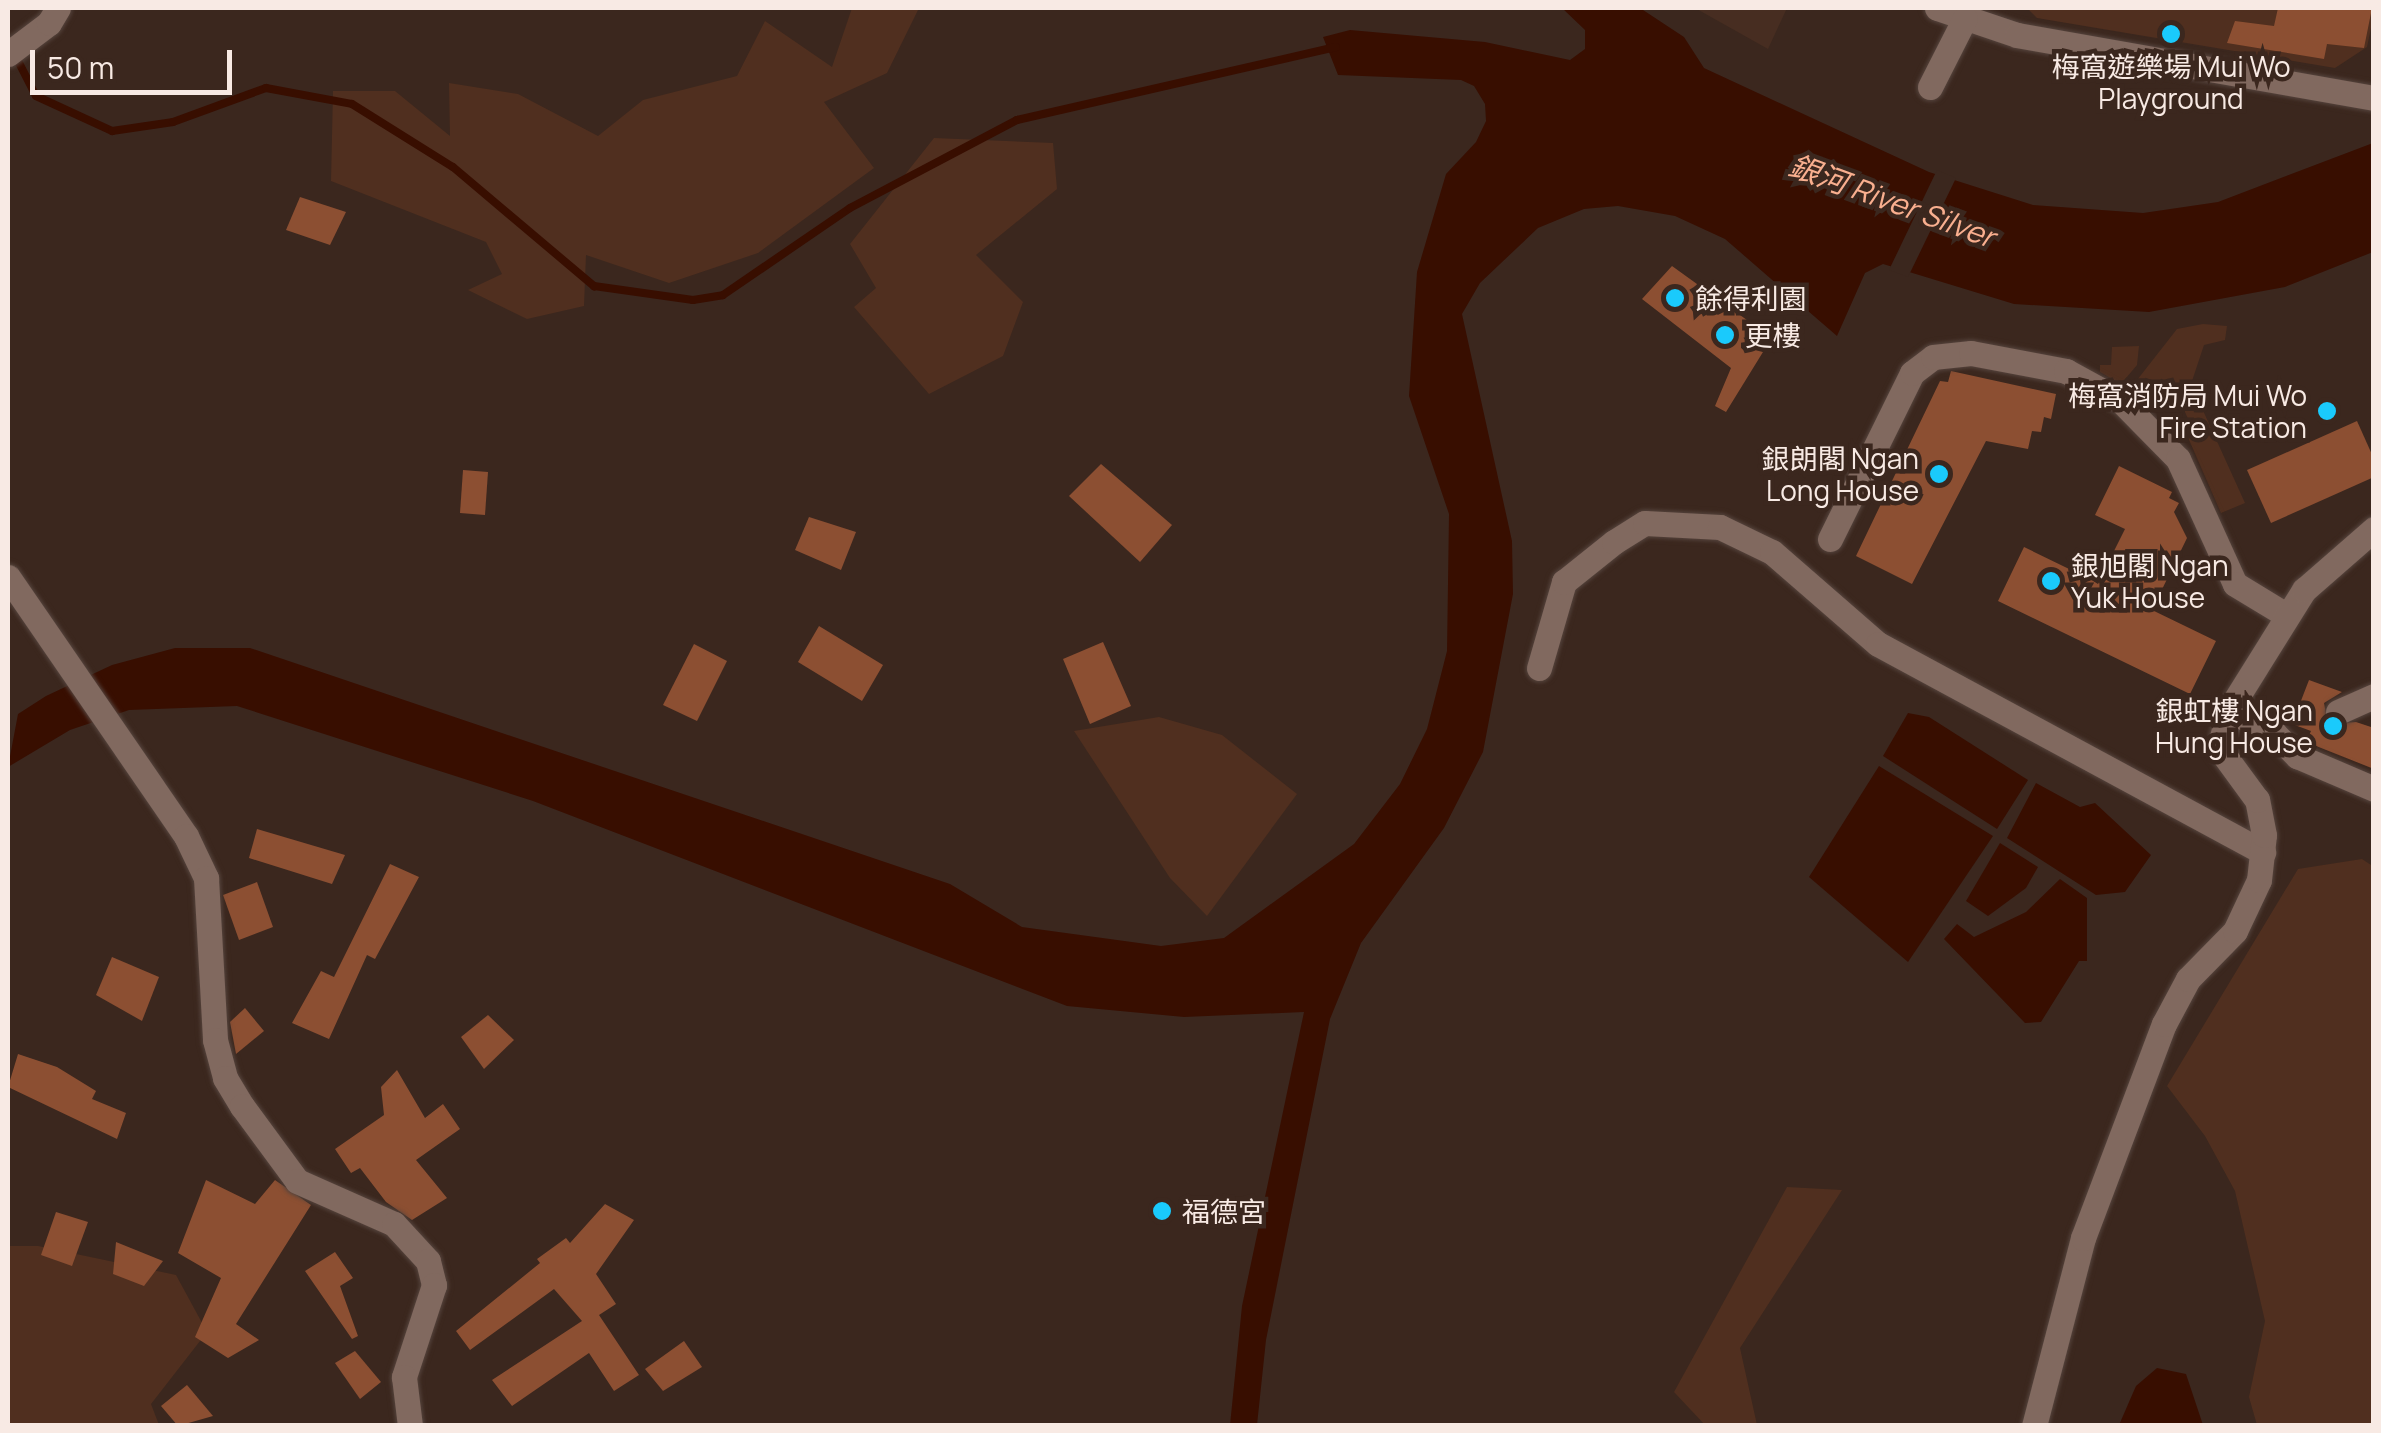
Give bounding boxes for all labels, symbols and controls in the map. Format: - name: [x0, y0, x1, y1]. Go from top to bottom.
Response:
- marker: 梅窩遊樂場 Mui Wo Playground: [2160, 23, 2182, 45]
- scale bar: [35, 30, 238, 92]
- text: 50 m: [47, 47, 114, 88]
- place label: 梅窩遊樂場 Mui Wo Playground: [2052, 49, 2290, 115]
- water label: 銀河 River Silver: [1784, 147, 2000, 255]
- place label: 餘得利園: [1695, 281, 1807, 315]
- marker: 餘得利園: [1664, 287, 1686, 309]
- place label: 更樓: [1745, 318, 1801, 352]
- marker: 更樓: [1714, 324, 1736, 346]
- place label: 梅窩消防局 Mui Wo Fire Station: [2068, 378, 2307, 444]
- marker: 梅窩消防局 Mui Wo Fire Station: [2316, 400, 2338, 422]
- place label: 銀朗閣 Ngan Long House: [1761, 441, 1919, 507]
- marker: 銀朗閣 Ngan Long House: [1928, 463, 1950, 485]
- place label: 銀旭閣 Ngan Yuk House: [2071, 548, 2229, 614]
- marker: 銀旭閣 Ngan Yuk House: [2040, 570, 2062, 592]
- place label: 銀虹樓 Ngan Hung House: [2155, 693, 2313, 759]
- marker: 銀虹樓 Ngan Hung House: [2322, 715, 2344, 737]
- place label: 福德宮: [1182, 1194, 1266, 1228]
- marker: 福德宮: [1151, 1200, 1173, 1222]

